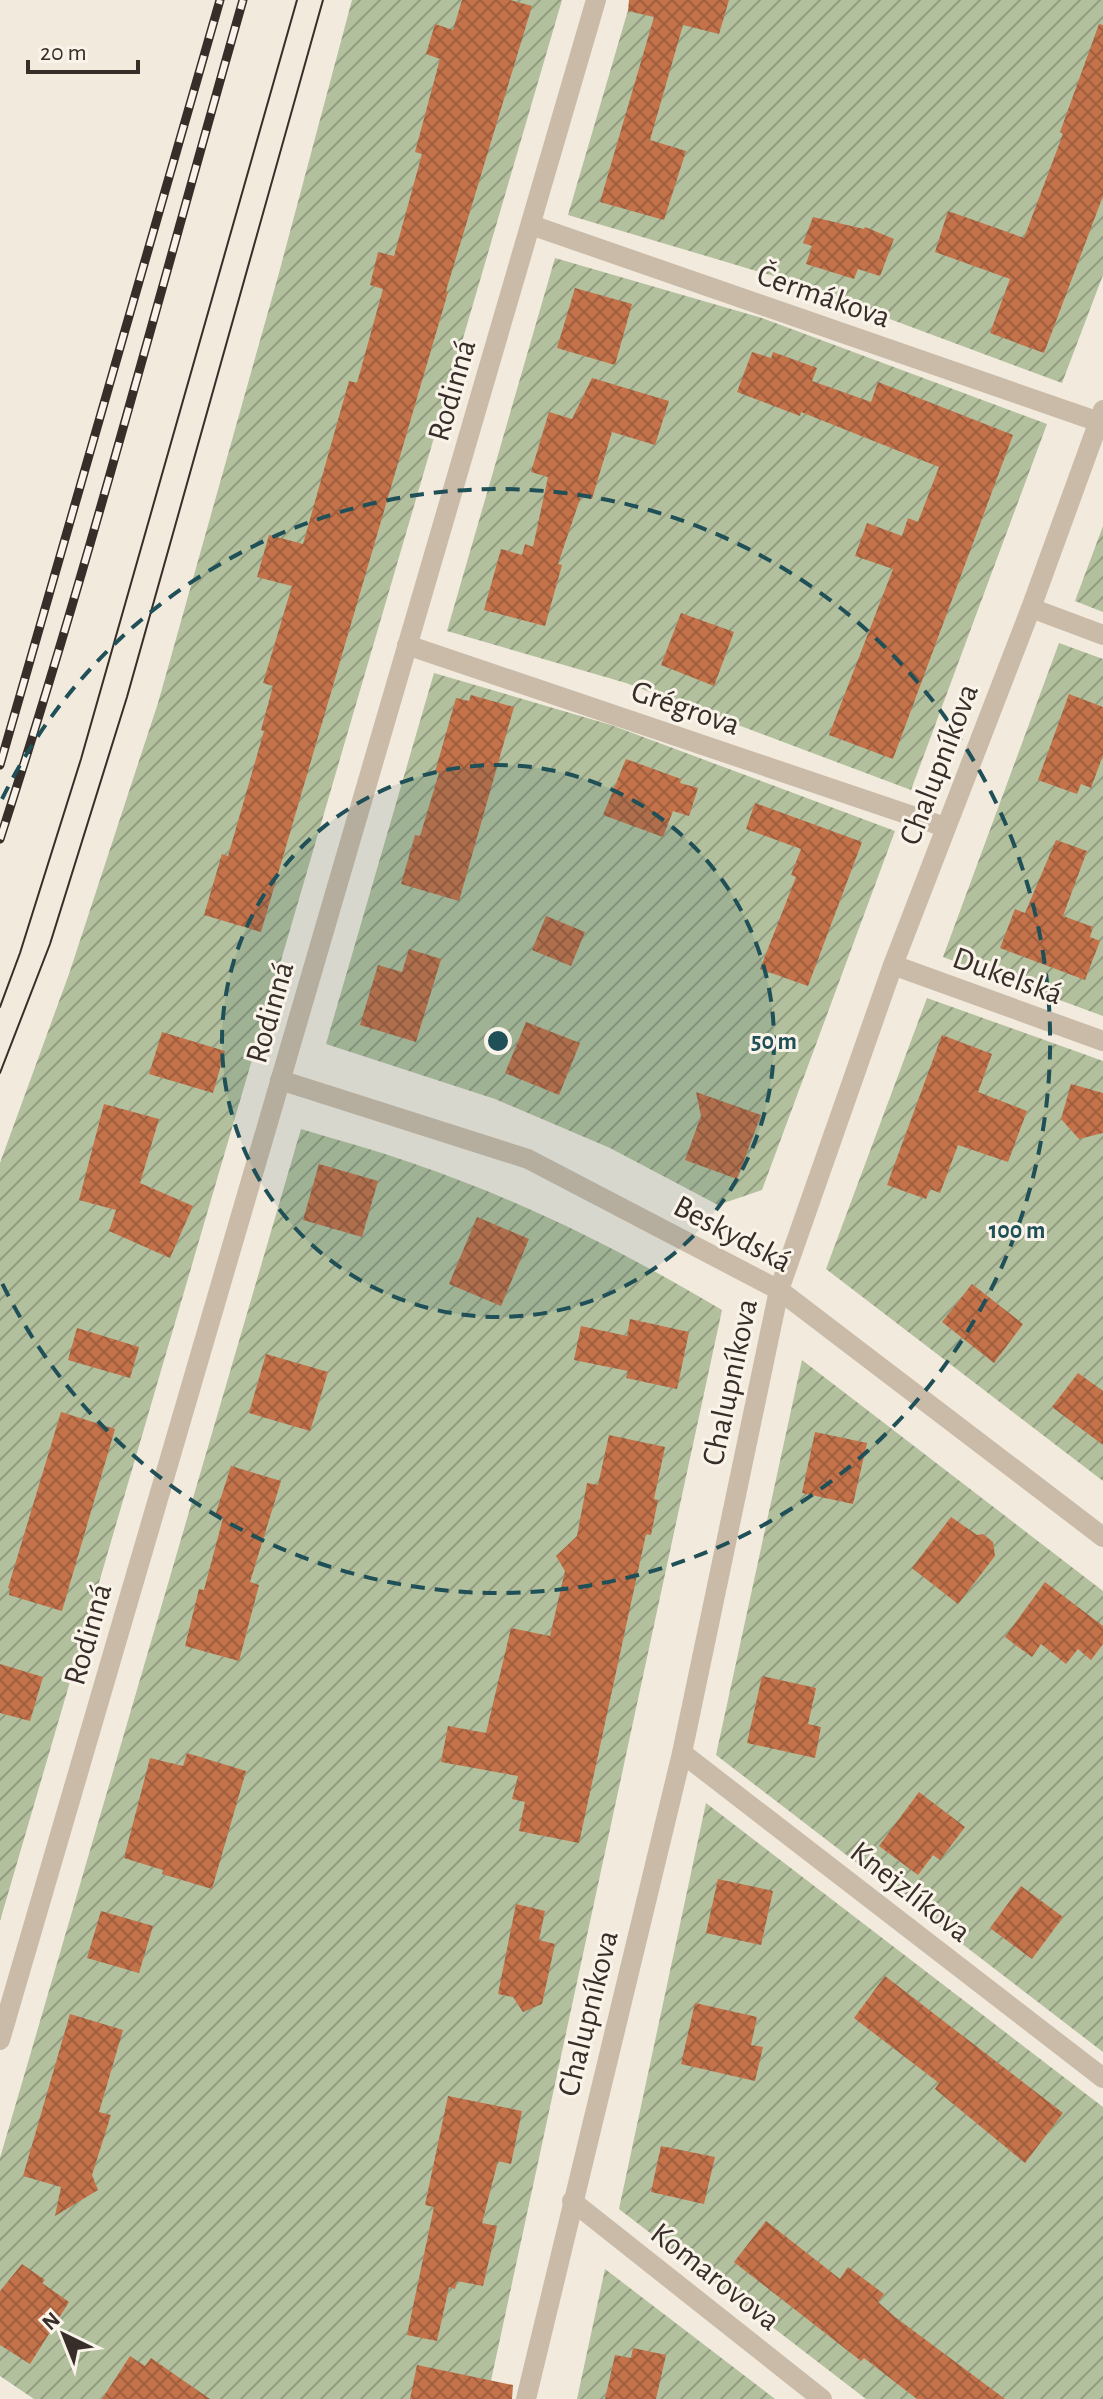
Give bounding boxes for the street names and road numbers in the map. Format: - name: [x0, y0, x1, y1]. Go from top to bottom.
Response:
- street label: Čermákova: [753, 256, 895, 334]
- street label: Rodinná: [422, 336, 482, 445]
- street label: Grégrova: [627, 675, 744, 741]
- street label: Chalupníkova: [894, 679, 984, 849]
- street label: Dukelská: [948, 941, 1067, 1011]
- street label: Rodinná: [240, 958, 300, 1067]
- street label: Beskydská: [668, 1190, 797, 1278]
- street label: Chalupníkova: [697, 1296, 763, 1469]
- street label: Rodinná: [58, 1580, 118, 1689]
- street label: Knejzlíkova: [844, 1835, 977, 1948]
- street label: Chalupníkova: [552, 1927, 624, 2099]
- street label: Komarovova: [645, 2217, 786, 2337]

